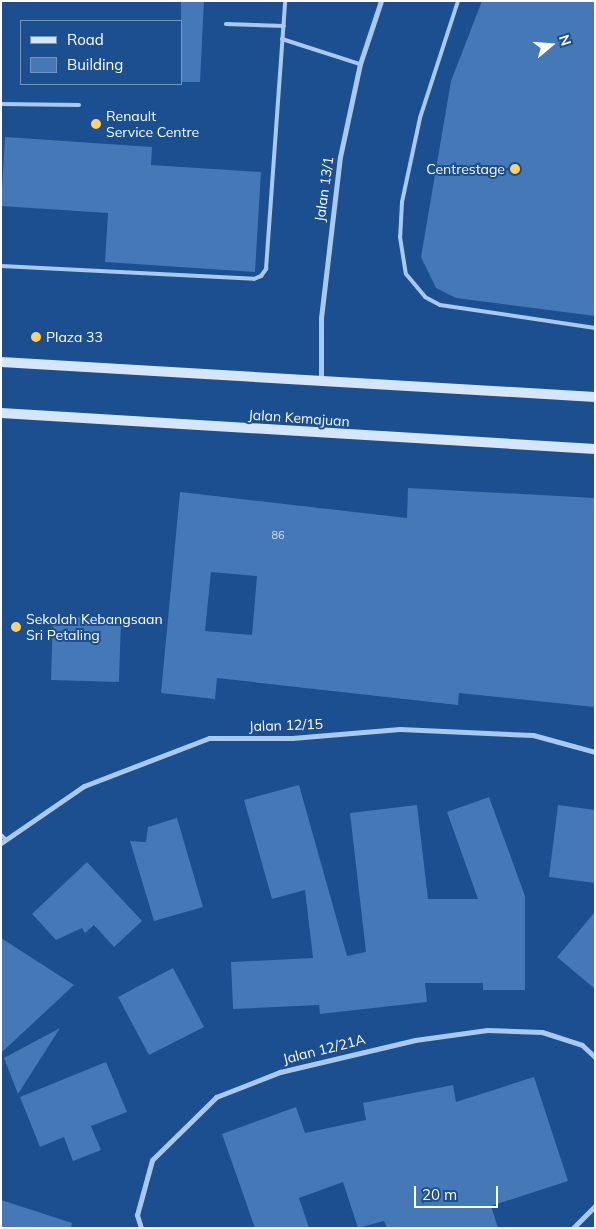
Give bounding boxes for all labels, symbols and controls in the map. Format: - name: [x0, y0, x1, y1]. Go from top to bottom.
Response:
- legend: [20, 20, 182, 85]
- north arrow: [526, 20, 576, 70]
- text: Road: [67, 30, 104, 49]
- text: N: [555, 33, 575, 48]
- text: Building: [67, 55, 123, 74]
- place label: Renault Service Centre: [106, 108, 199, 140]
- marker: Renault Service Centre: [90, 118, 102, 130]
- street label: Jalan 13/1: [311, 155, 337, 223]
- place label: Centrestage: [426, 161, 505, 177]
- marker: Centrestage: [509, 163, 521, 175]
- place label: Plaza 33: [46, 329, 103, 345]
- marker: Plaza 33: [30, 331, 42, 343]
- street label: Jalan Kemajuan: [248, 406, 350, 430]
- house number: 86: [271, 528, 285, 542]
- place label: Sekolah Kebangsaan Sri Petaling: [26, 611, 163, 644]
- marker: Sekolah Kebangsaan Sri Petaling: [10, 621, 22, 633]
- street label: Jalan 12/15: [249, 715, 323, 735]
- street label: Jalan 12/21A: [281, 1031, 367, 1067]
- scale bar: [416, 1176, 500, 1208]
- text: 20 m: [422, 1185, 457, 1204]

